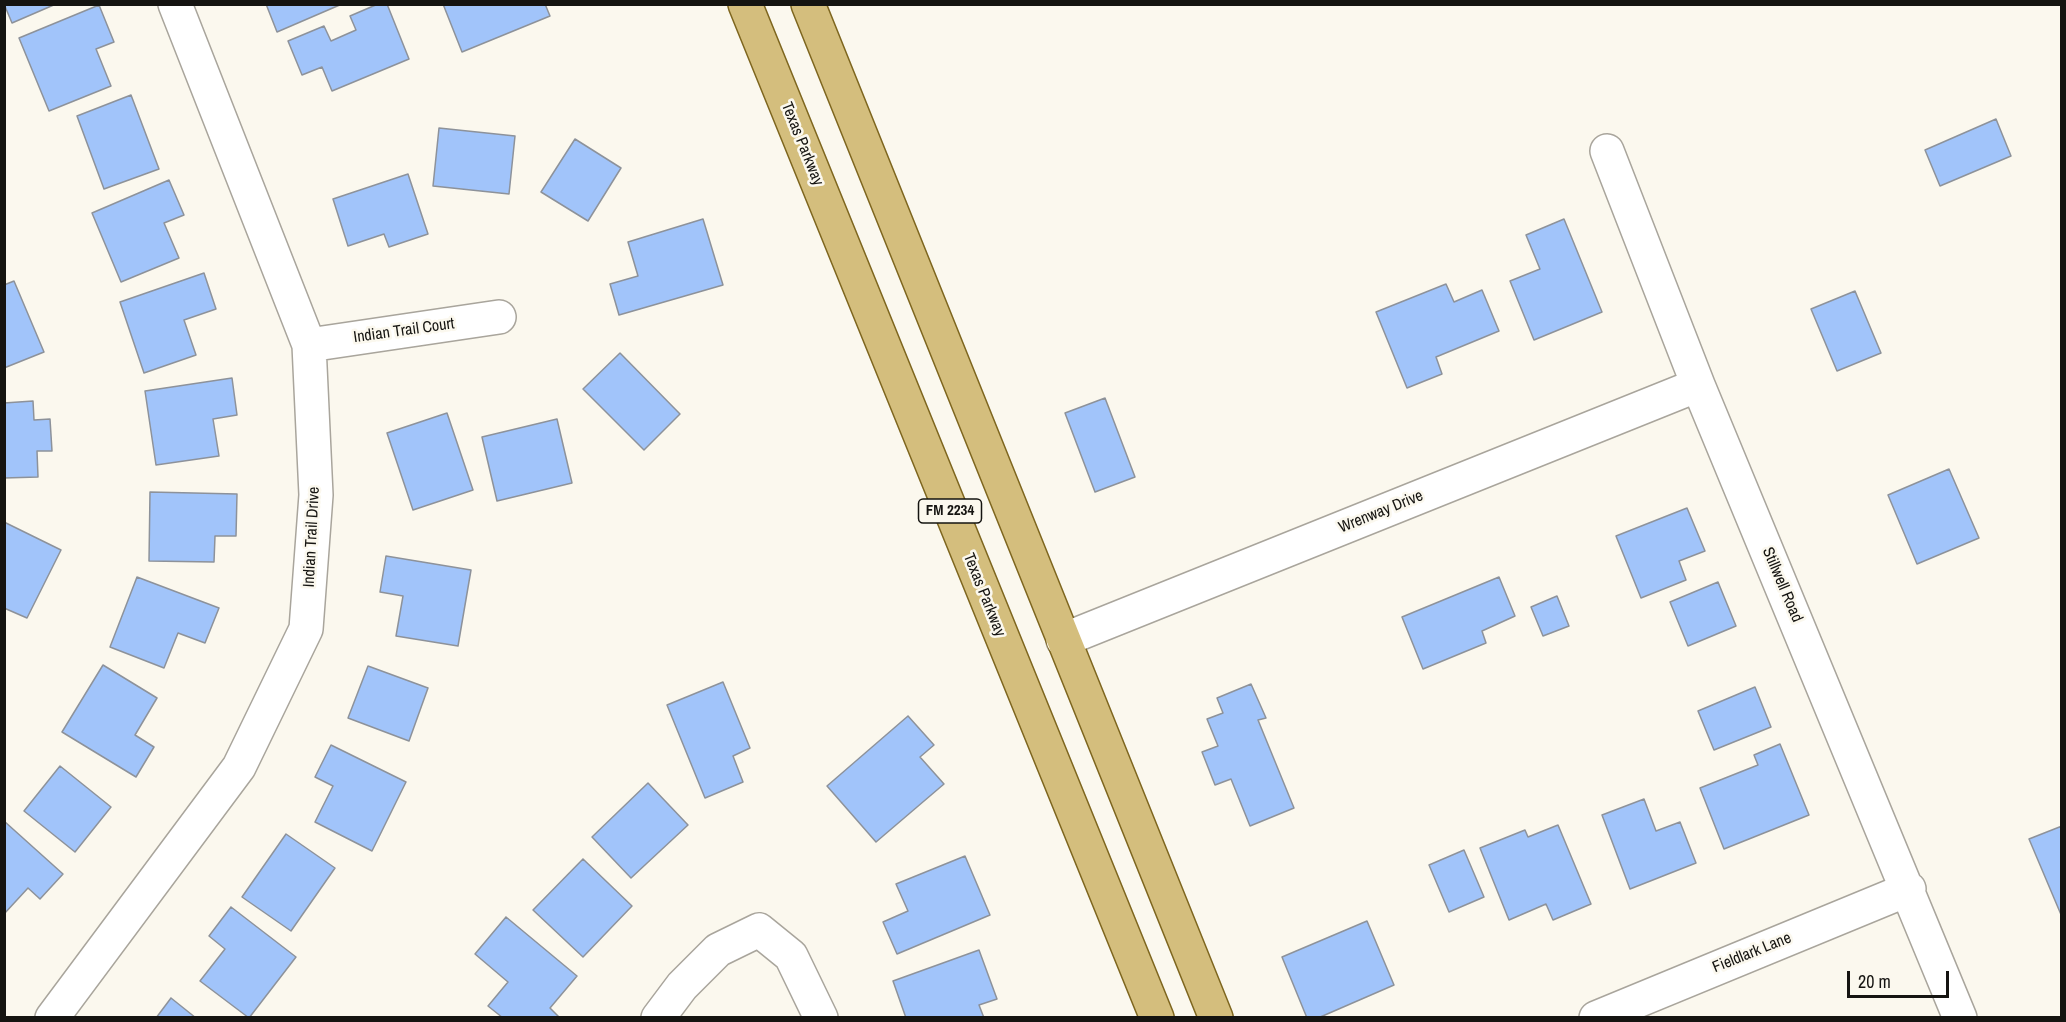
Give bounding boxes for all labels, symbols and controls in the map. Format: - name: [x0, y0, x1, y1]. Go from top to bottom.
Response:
- street label: Texas Parkway: [777, 100, 827, 188]
- street label: Indian Trail Court: [352, 314, 456, 348]
- street label: Indian Trail Drive: [300, 486, 324, 588]
- street label: Wrenway Drive: [1336, 486, 1426, 538]
- road number: FM 2234: [918, 499, 982, 523]
- street label: Stillwell Road: [1758, 545, 1806, 625]
- street label: Texas Parkway: [959, 551, 1009, 639]
- street label: Fieldlark Lane: [1710, 929, 1794, 977]
- scale bar: [1850, 959, 1952, 997]
- text: 20 m: [1858, 969, 1891, 994]

